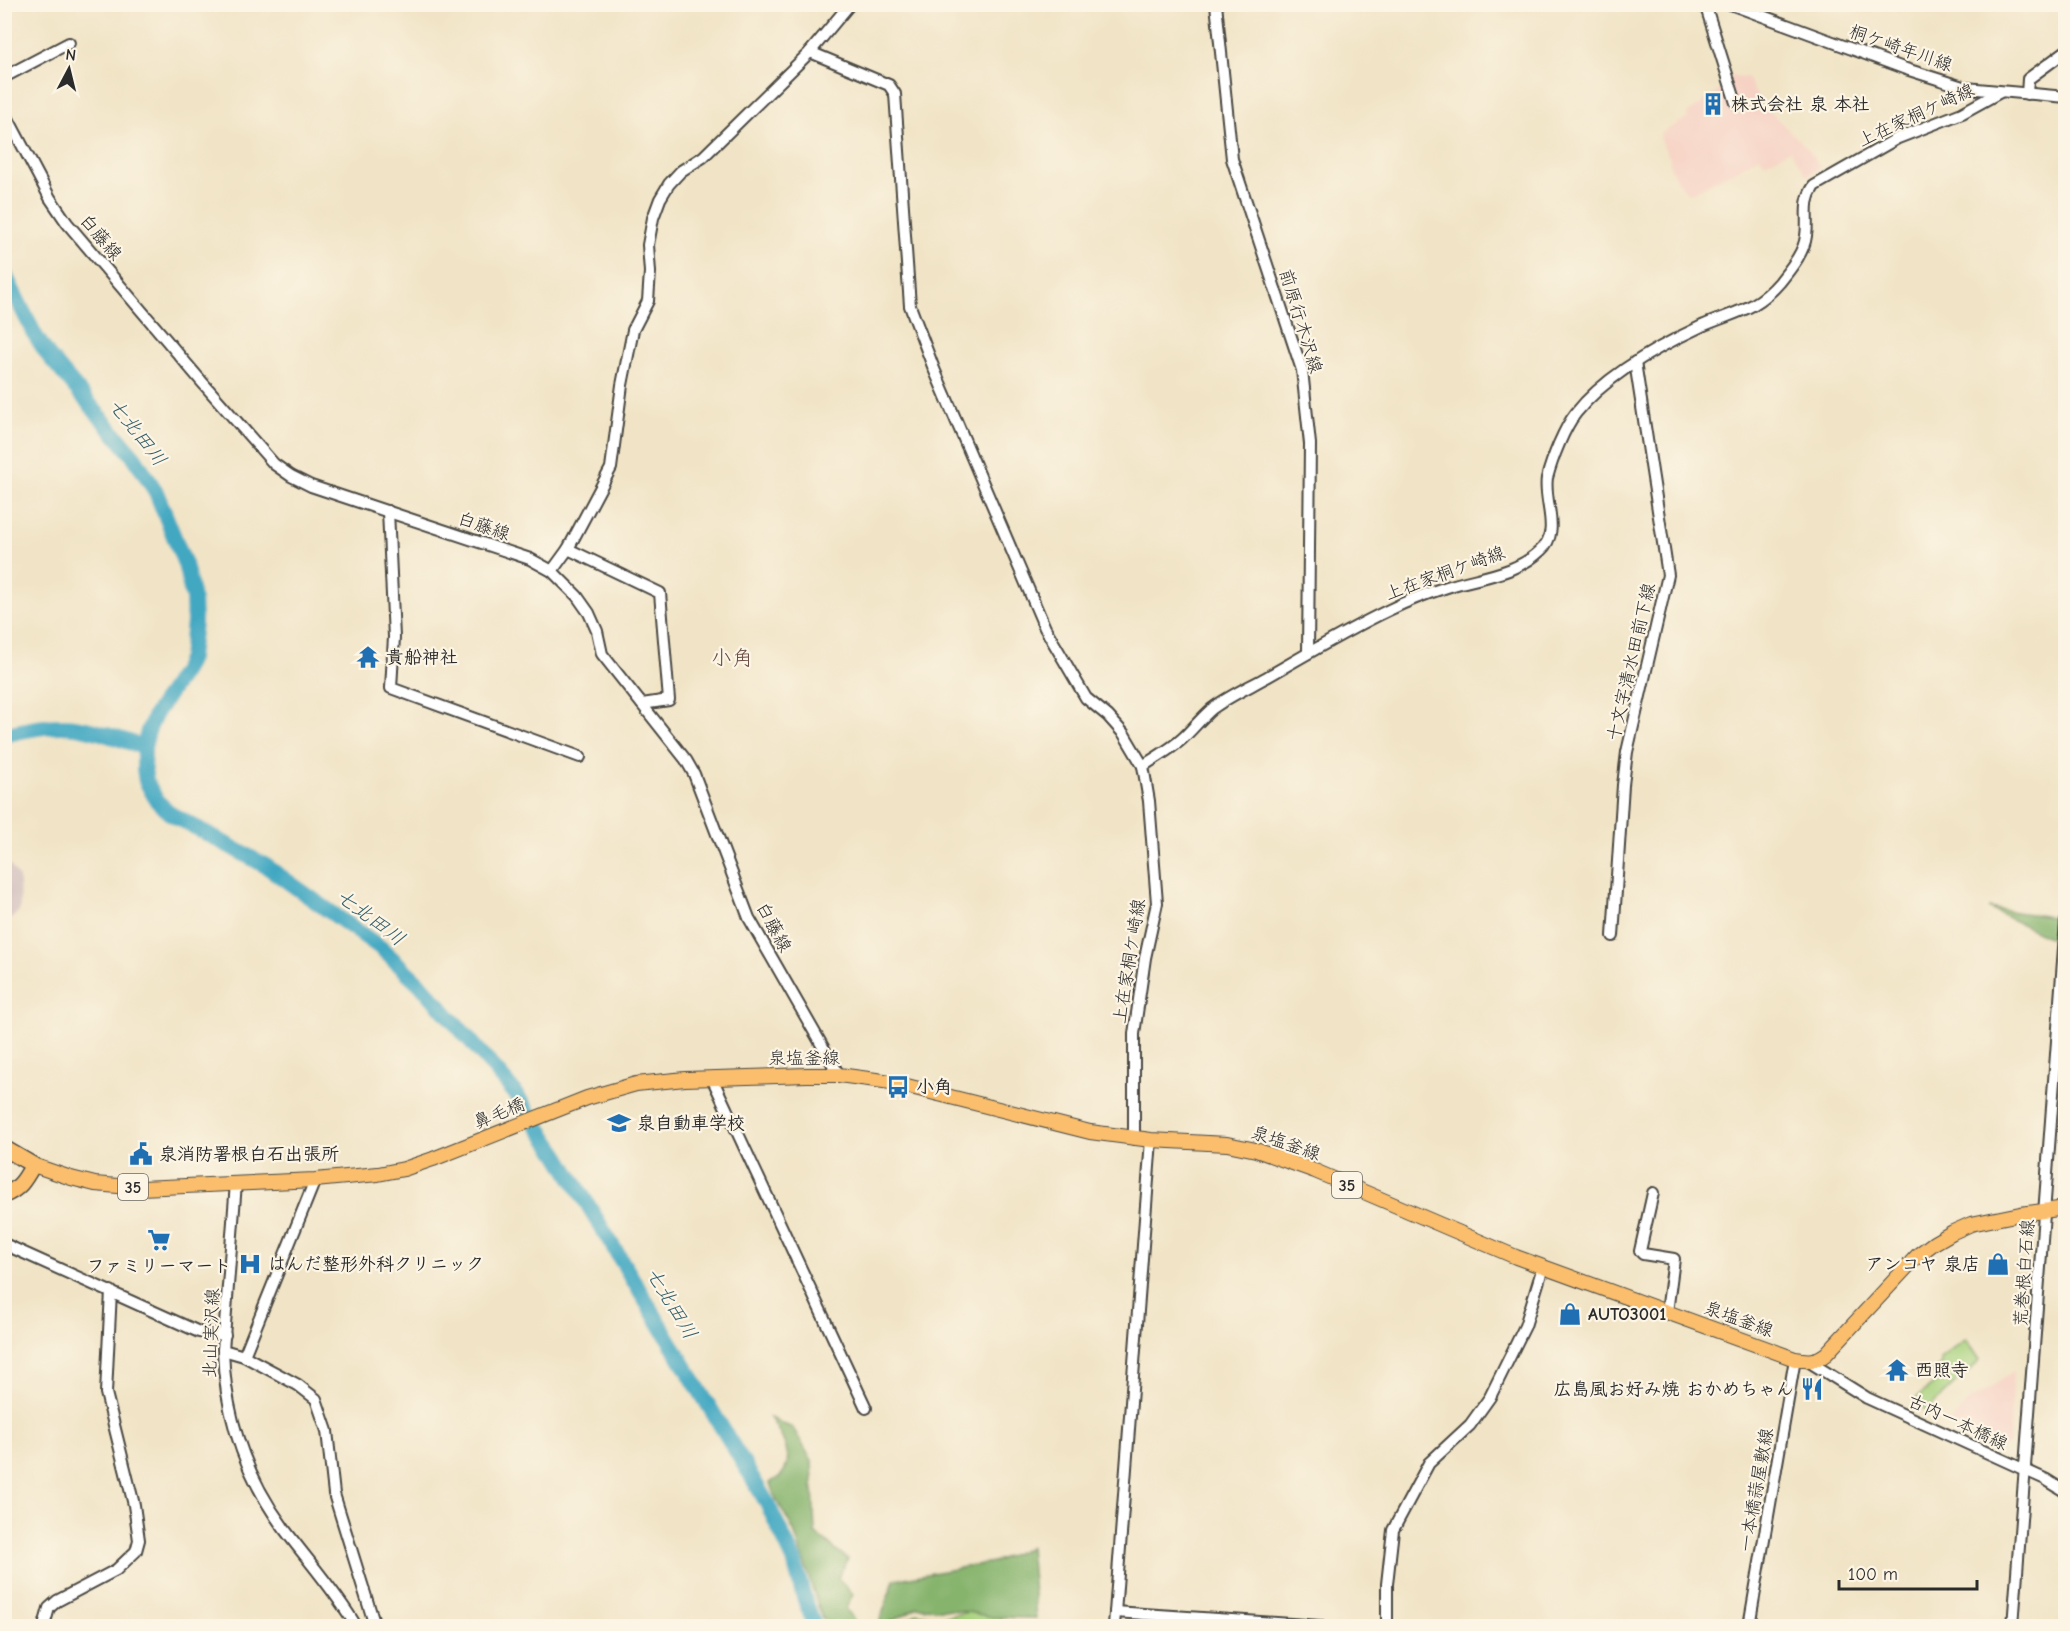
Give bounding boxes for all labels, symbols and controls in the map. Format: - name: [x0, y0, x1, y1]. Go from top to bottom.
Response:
- street label: 桐ケ崎年川線: [1846, 21, 1955, 76]
- north arrow: [39, 39, 99, 99]
- text: N: [64, 46, 77, 65]
- street label: 上在家桐ケ崎線: [1855, 79, 1978, 152]
- building icon: 株式会社 泉 本社: [1700, 91, 1726, 117]
- place label: 株式会社 泉 本社: [1731, 94, 1870, 115]
- street label: 白藤線: [75, 210, 126, 265]
- street label: 前原行木沢線: [1275, 266, 1326, 376]
- water label: 七北田川: [104, 394, 171, 471]
- street label: 白藤線: [455, 508, 513, 545]
- street label: 上在家桐ケ崎線: [1382, 542, 1508, 605]
- street label: 十文字清水田前下線: [1603, 581, 1660, 743]
- temple icon: 貴船神社: [355, 644, 381, 670]
- district label: 小角: [711, 646, 753, 670]
- place label: 貴船神社: [386, 647, 458, 668]
- water label: 七北田川: [332, 884, 410, 951]
- street label: 上在家桐ケ崎線: [1109, 897, 1150, 1025]
- street label: 白藤線: [752, 898, 796, 956]
- street label: 泉塩釜線: [768, 1048, 840, 1069]
- bus stop icon: 小角: [885, 1074, 911, 1100]
- place label: 小角: [916, 1077, 952, 1098]
- street label: 鼻毛橋: [470, 1094, 528, 1133]
- school or university icon: 泉自動車学校: [606, 1110, 632, 1136]
- place label: 泉自動車学校: [637, 1113, 745, 1134]
- street label: 泉塩釜線: [1248, 1122, 1323, 1165]
- public building icon: 泉消防署根白石出張所: [128, 1141, 154, 1167]
- place label: 泉消防署根白石出張所: [159, 1144, 339, 1165]
- road number: 35: [1332, 1172, 1362, 1198]
- road number: 35: [118, 1174, 148, 1200]
- street label: 荒巻根白石線: [2010, 1218, 2039, 1328]
- supermarket icon: ファミリーマート: [146, 1227, 172, 1253]
- hospital icon: はんだ整形外科クリニック: [237, 1251, 263, 1277]
- shop icon: アンコヤ 泉店: [1985, 1251, 2011, 1277]
- place label: はんだ整形外科クリニック: [268, 1254, 484, 1275]
- place label: アンコヤ 泉店: [1866, 1254, 1980, 1275]
- place label: ファミリーマート: [87, 1256, 231, 1277]
- water label: 七北田川: [641, 1263, 702, 1343]
- street label: 北山実沢線: [199, 1288, 224, 1378]
- street label: 泉塩釜線: [1701, 1297, 1776, 1342]
- shop icon: AUTO3001: [1557, 1301, 1583, 1327]
- place label: AUTO3001: [1588, 1304, 1666, 1325]
- temple icon: 西照寺: [1884, 1357, 1910, 1383]
- place label: 西照寺: [1915, 1360, 1969, 1381]
- restaurant icon: 広島風お好み焼 おかめちゃん: [1799, 1376, 1825, 1402]
- place label: 広島風お好み焼 おかめちゃん: [1554, 1379, 1794, 1400]
- street label: 古内一本橋線: [1904, 1390, 2011, 1455]
- street label: 一本橋蒜屋敷線: [1735, 1426, 1778, 1554]
- scale bar: [1839, 1553, 1977, 1591]
- text: 100 m: [1848, 1564, 1898, 1585]

